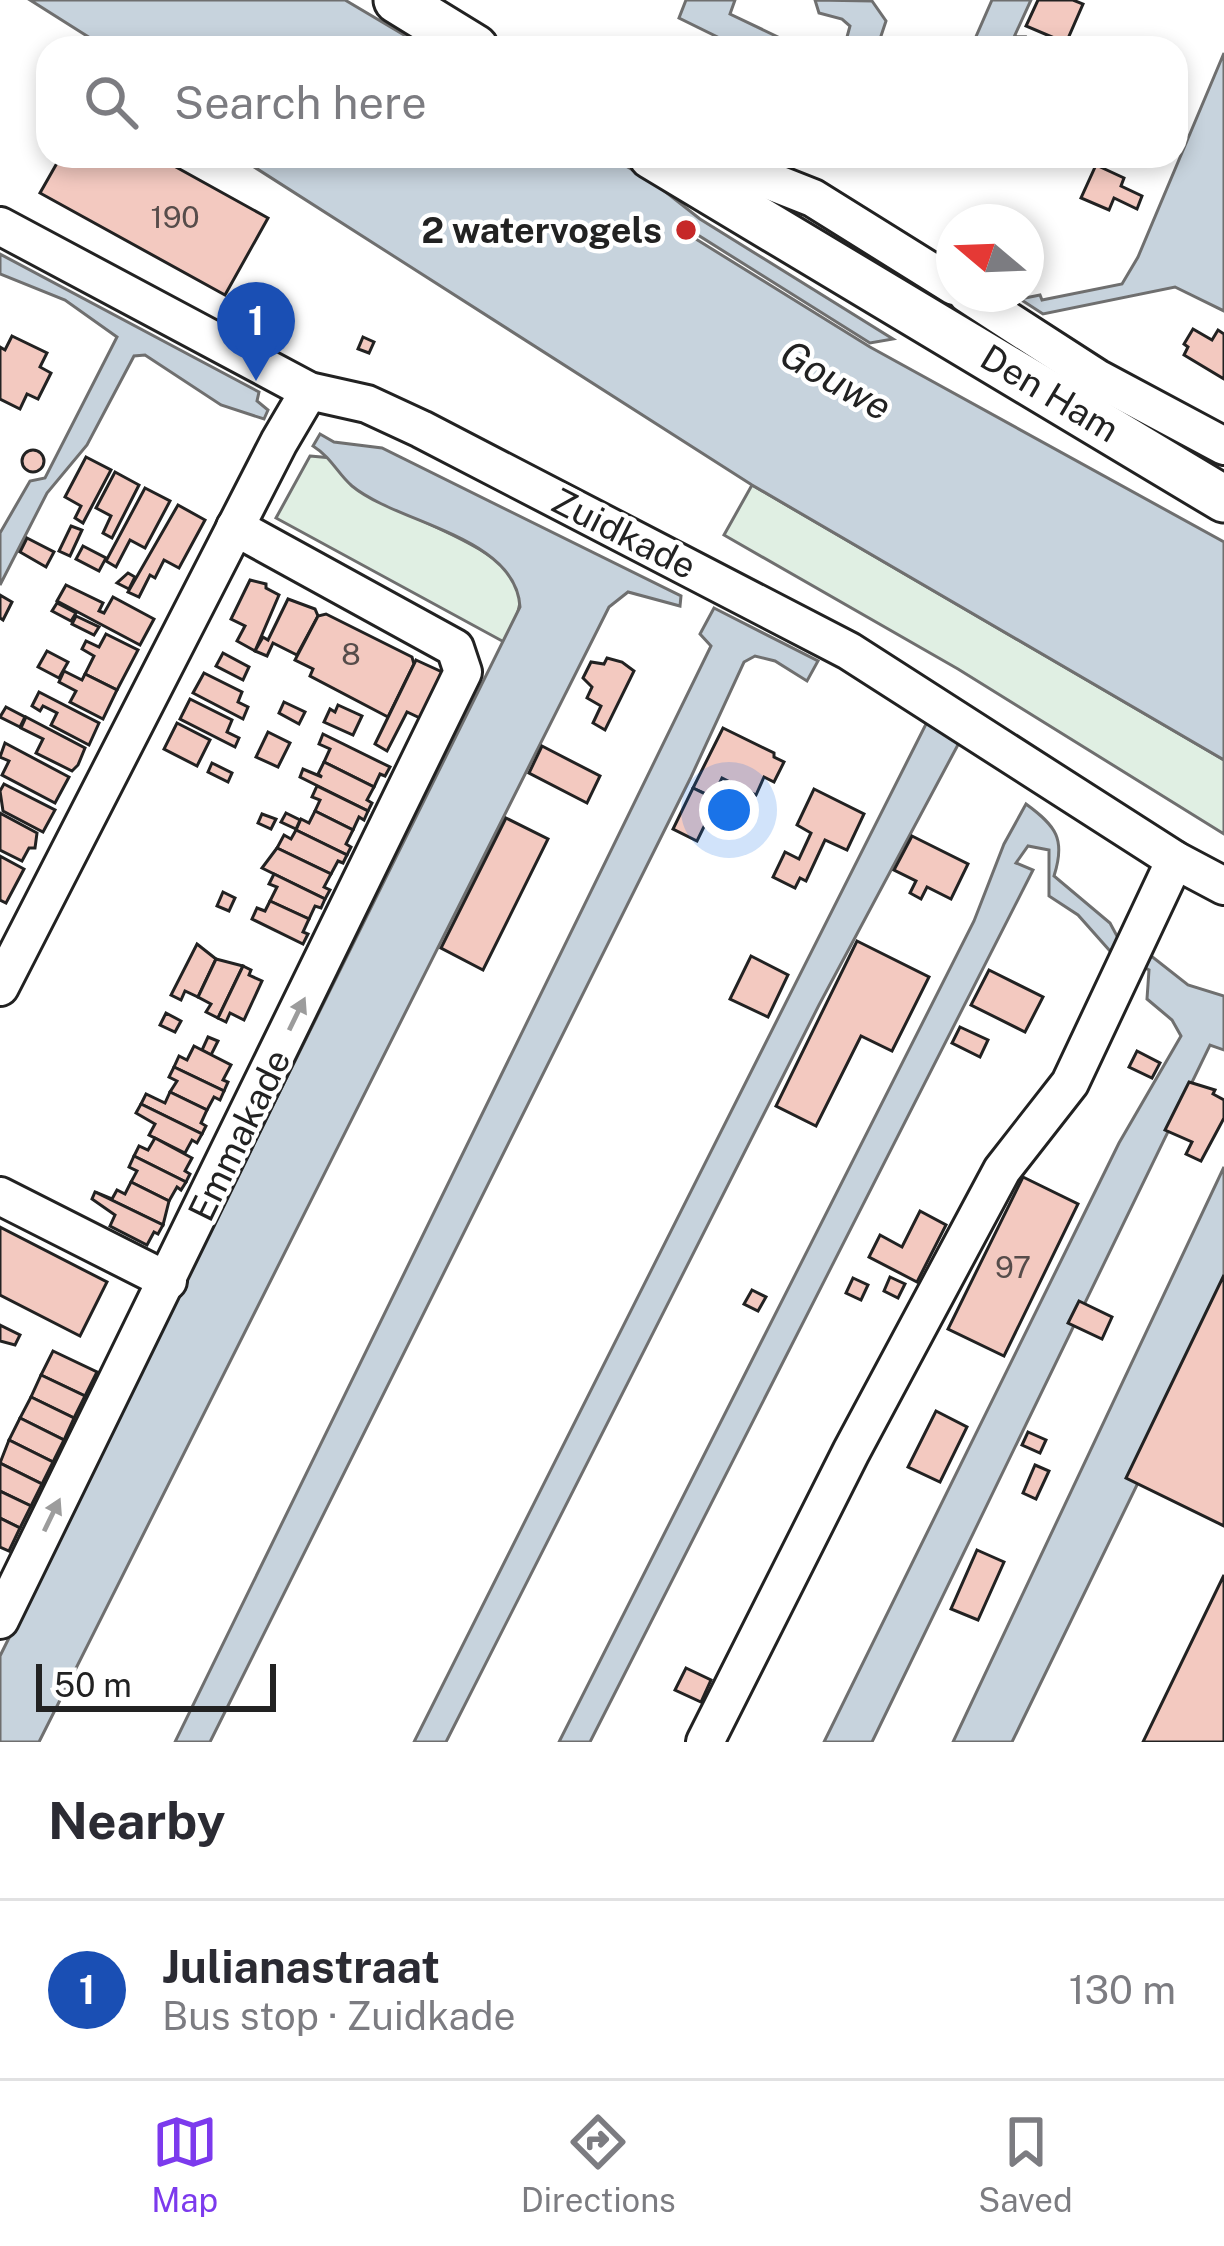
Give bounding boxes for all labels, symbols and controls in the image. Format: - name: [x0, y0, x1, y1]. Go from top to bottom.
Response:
- search box: [36, 36, 1188, 168]
- icon: search: [78, 69, 144, 135]
- text: Search here: [174, 76, 427, 129]
- house number: 190: [150, 199, 200, 235]
- north arrow: [936, 204, 1044, 312]
- place label: 2 watervogels: [421, 209, 662, 251]
- marker: 2 watervogels: [673, 217, 699, 243]
- pin: 1: [217, 282, 295, 381]
- water label: Gouwe: [772, 330, 900, 430]
- street label: Den Ham: [973, 335, 1127, 451]
- street label: Zuidkade: [545, 479, 703, 587]
- house number: 8: [341, 636, 361, 672]
- your location: [699, 780, 759, 840]
- one-way arrow: [287, 997, 307, 1031]
- street label: Emmakade: [179, 1042, 299, 1228]
- house number: 97: [995, 1249, 1031, 1285]
- one-way arrow: [42, 1498, 62, 1533]
- scale bar: [36, 1658, 276, 1711]
- text: 50 m: [54, 1666, 132, 1704]
- text: Nearby: [48, 1791, 225, 1850]
- text: Julianastraat: [162, 1940, 440, 1993]
- text: 1: [79, 1967, 95, 2013]
- text: 130 m: [1069, 1967, 1176, 2013]
- text: Bus stop · Zuidkade: [162, 1993, 516, 2039]
- tab: Map: [151, 2109, 218, 2219]
- tab: Directions: [521, 2109, 676, 2219]
- tab: Saved: [978, 2109, 1073, 2219]

